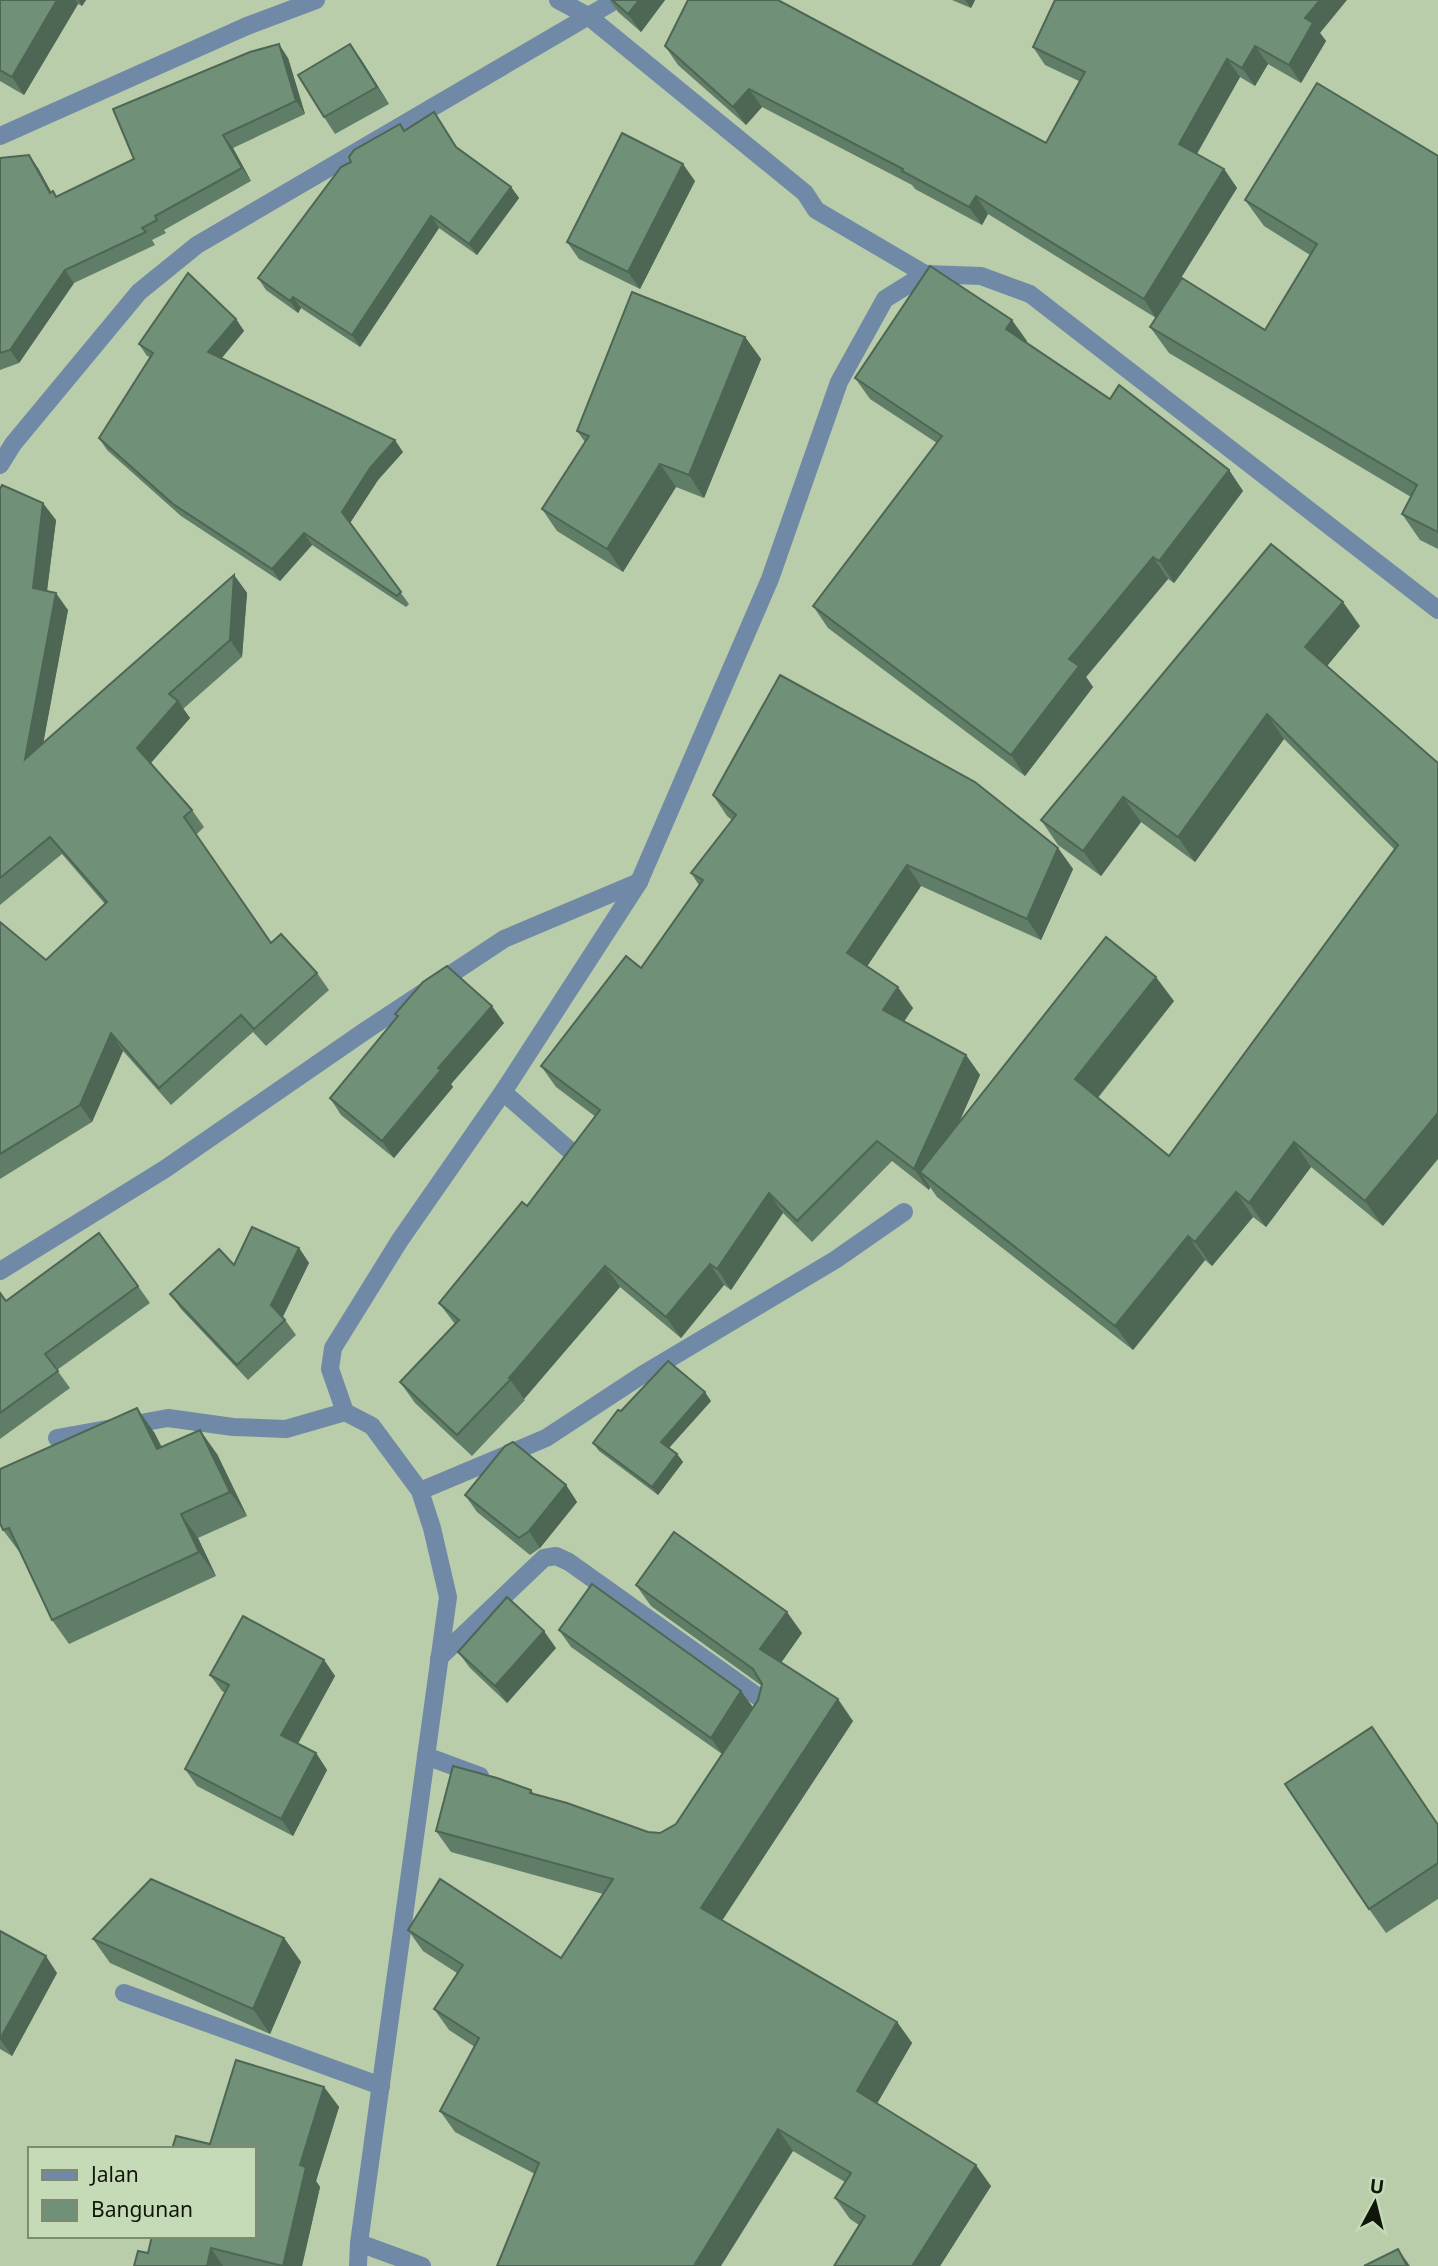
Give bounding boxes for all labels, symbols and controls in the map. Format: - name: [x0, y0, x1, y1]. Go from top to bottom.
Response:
- legend: [28, 2147, 256, 2238]
- text: Jalan: [89, 2160, 139, 2188]
- north arrow: [1340, 2168, 1410, 2238]
- text: U: [1368, 2172, 1386, 2200]
- text: Bangunan: [91, 2195, 193, 2223]

